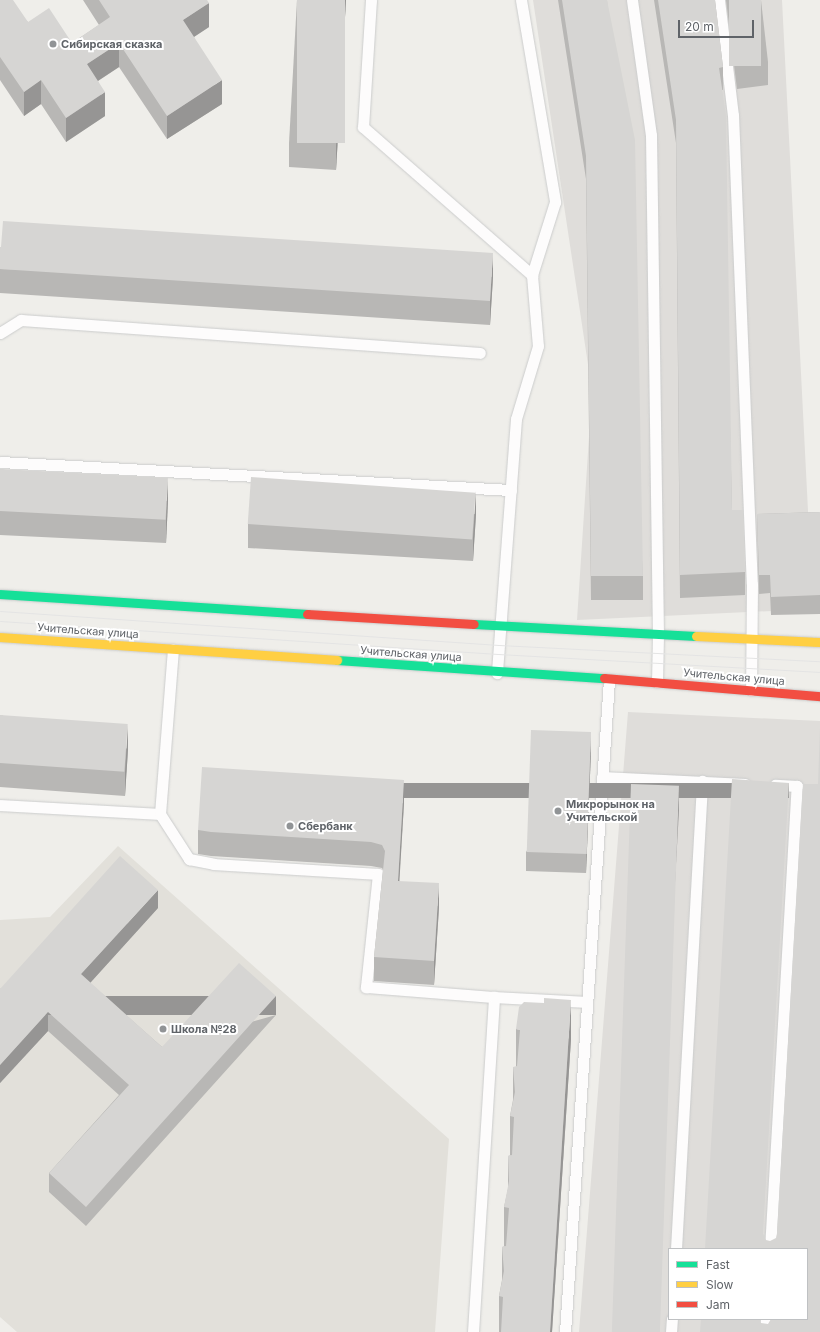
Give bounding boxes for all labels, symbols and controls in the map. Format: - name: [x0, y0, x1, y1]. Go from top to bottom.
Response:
- scale bar: [680, 12, 756, 38]
- text: 20 m: [685, 19, 714, 34]
- place label: Сибирская сказка: [61, 37, 162, 51]
- marker: Сибирская сказка: [48, 39, 58, 49]
- street label: Учительская улица: [37, 621, 139, 641]
- street label: Учительская улица: [360, 644, 462, 664]
- street label: Учительская улица: [683, 666, 785, 688]
- place label: Микрорынок на Учительской: [566, 798, 655, 824]
- marker: Микрорынок на Учительской: [553, 806, 563, 816]
- place label: Сбербанк: [298, 819, 353, 833]
- marker: Сбербанк: [285, 821, 295, 831]
- place label: Школа №28: [171, 1022, 237, 1036]
- marker: Школа №28: [158, 1024, 168, 1034]
- legend: [668, 1248, 808, 1320]
- text: Fast: [706, 1257, 730, 1272]
- text: Slow: [706, 1277, 733, 1292]
- text: Jam: [706, 1297, 730, 1312]

